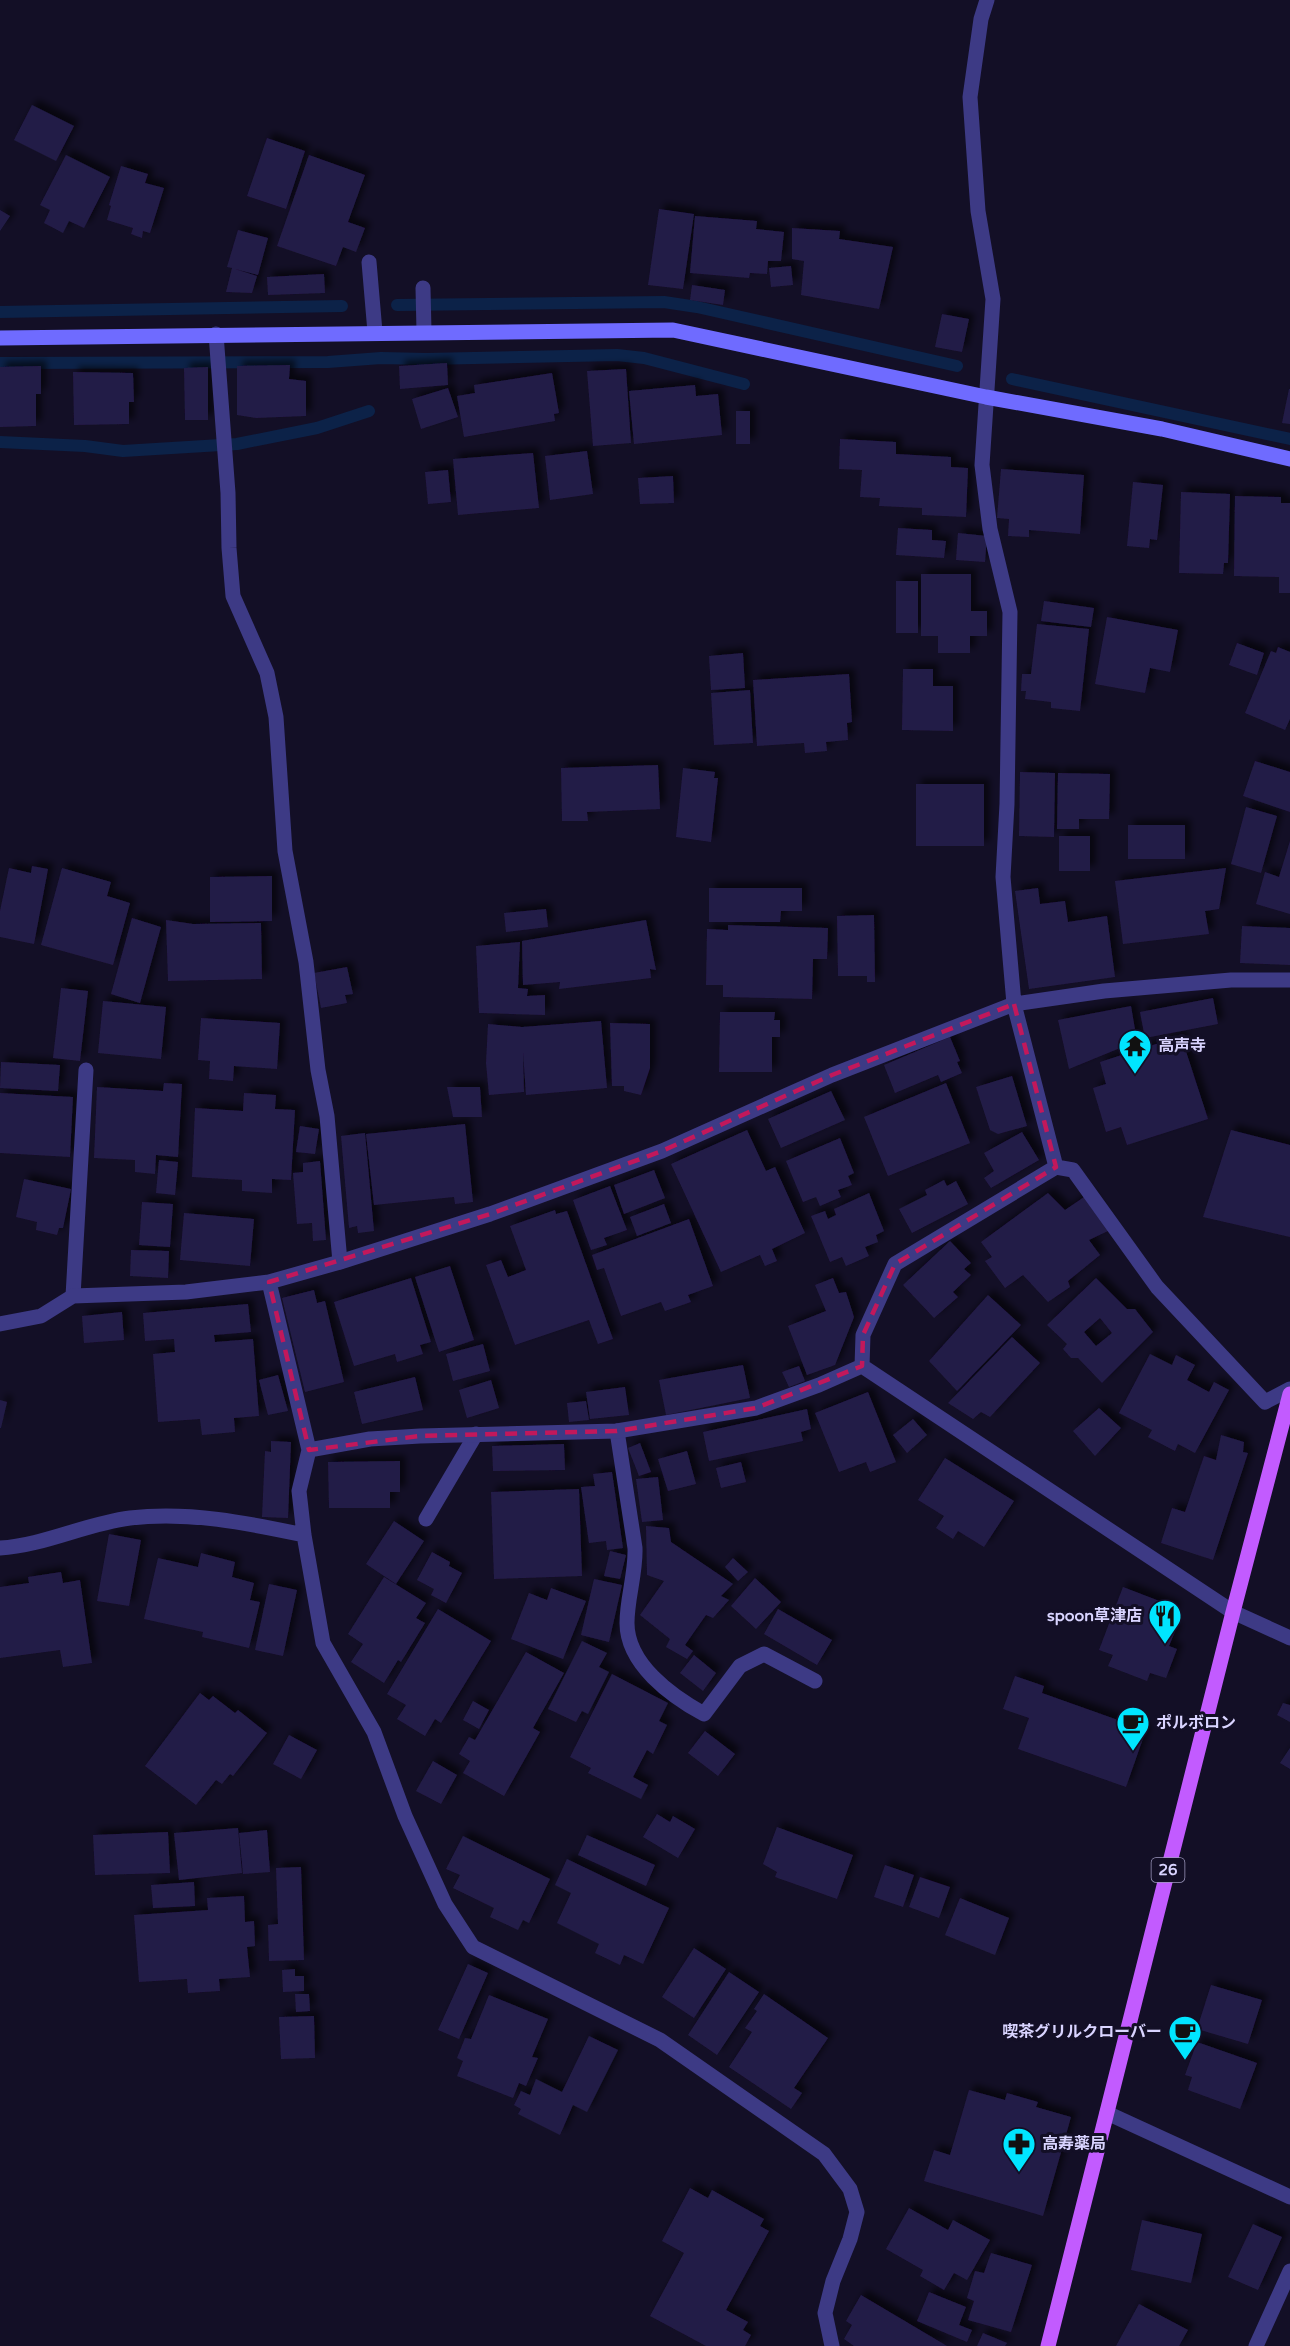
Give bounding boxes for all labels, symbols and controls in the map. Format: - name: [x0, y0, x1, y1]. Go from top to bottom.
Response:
- temple icon: 高声寺: [1117, 1028, 1153, 1075]
- place label: 高声寺: [1158, 1036, 1206, 1056]
- restaurant icon: spoon草津店: [1147, 1598, 1183, 1645]
- place label: spoon草津店: [1047, 1606, 1142, 1626]
- cafe icon: ポルボロン: [1115, 1705, 1151, 1752]
- place label: ポルボロン: [1156, 1713, 1236, 1733]
- road number: 26: [1152, 1858, 1184, 1882]
- cafe icon: 喫茶グリルクローバー: [1167, 2014, 1203, 2061]
- place label: 喫茶グリルクローバー: [1002, 2022, 1162, 2042]
- pharmacy icon: 高寿薬局: [1001, 2126, 1037, 2173]
- place label: 高寿薬局: [1042, 2134, 1106, 2154]

